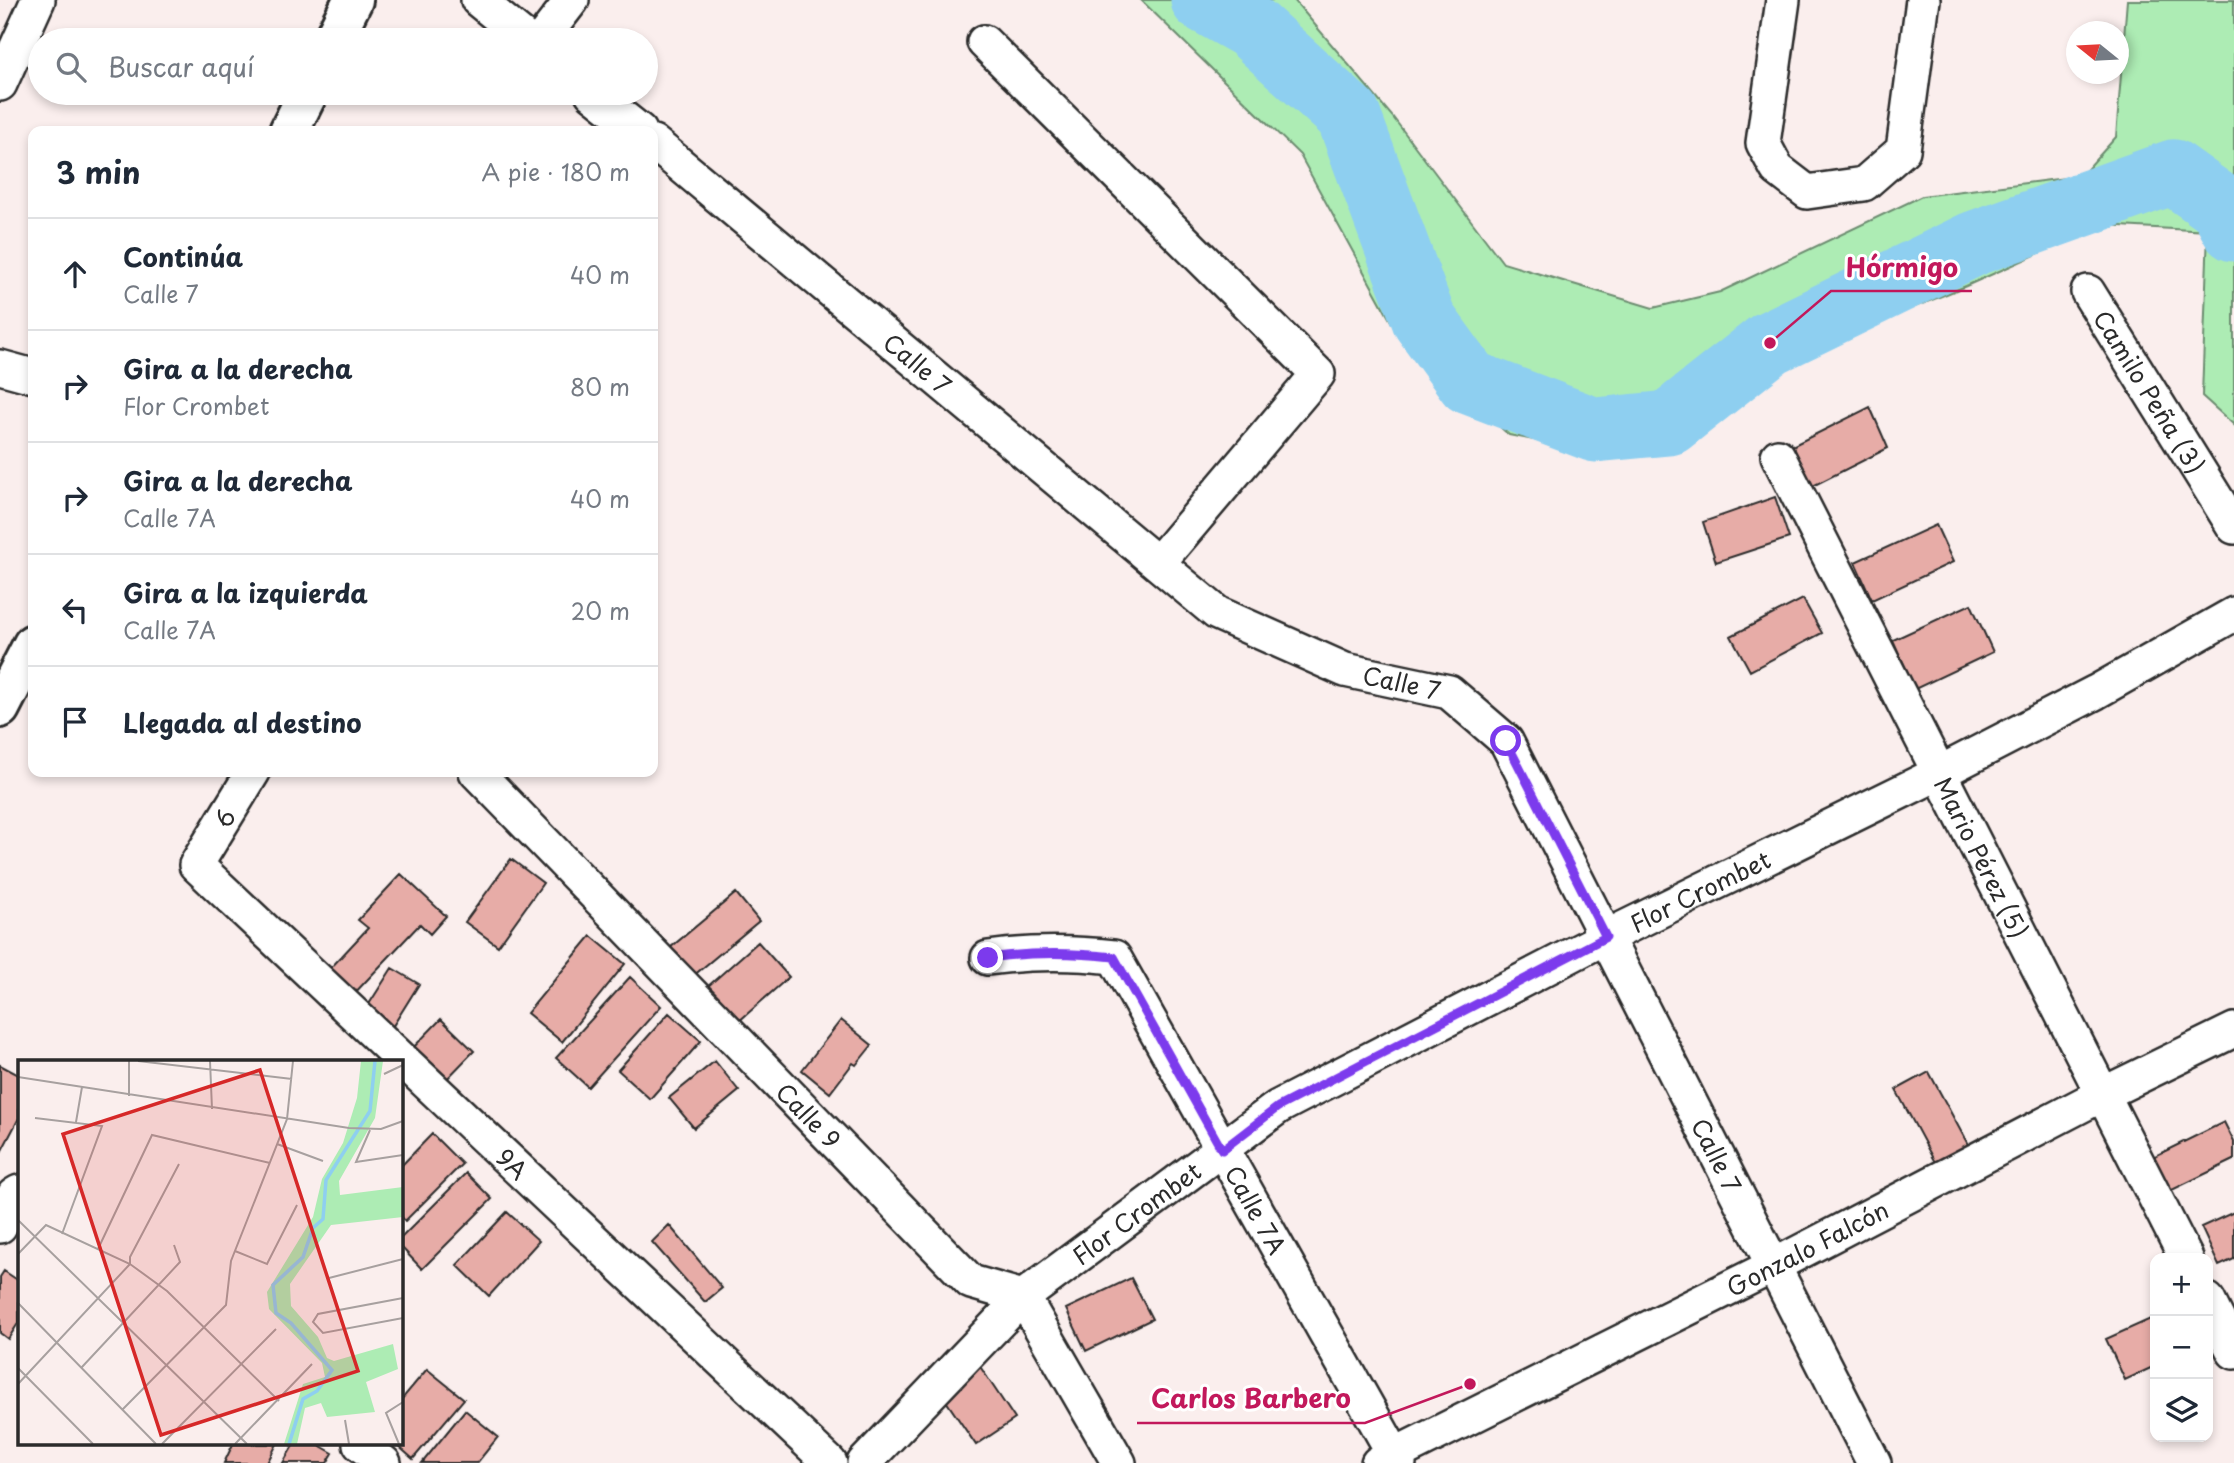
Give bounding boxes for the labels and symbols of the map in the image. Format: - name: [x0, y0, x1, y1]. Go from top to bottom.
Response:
- north arrow: [2066, 21, 2129, 84]
- callout: Hórmigo: [1831, 244, 1972, 291]
- text: Hórmigo: [1846, 247, 1958, 286]
- street label: Camilo Peña (3): [2085, 303, 2214, 480]
- street label: Calle 7: [876, 324, 960, 402]
- street label: Calle 7: [1359, 656, 1444, 708]
- route start: [1490, 725, 1521, 756]
- street label: Mario Pérez (5): [1926, 770, 2038, 944]
- street label: 6: [204, 802, 244, 834]
- street label: Flor Crombet: [1623, 841, 1777, 941]
- route end: [972, 942, 1003, 973]
- inset map: [18, 1060, 402, 1446]
- street label: Calle 9: [768, 1074, 850, 1156]
- street label: Calle 7: [1683, 1112, 1751, 1199]
- street label: 9A: [488, 1139, 536, 1187]
- street label: Flor Crombet: [1064, 1152, 1208, 1273]
- street label: Calle 7A: [1217, 1158, 1296, 1261]
- street label: Gonzalo Falcón: [1720, 1191, 1894, 1305]
- callout: Carlos Barbero: [1137, 1376, 1365, 1423]
- text: Carlos Barbero: [1151, 1378, 1351, 1417]

